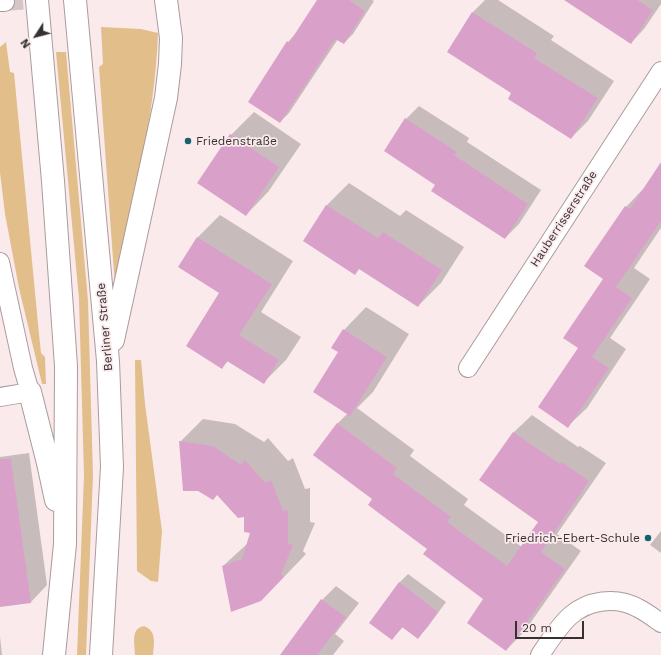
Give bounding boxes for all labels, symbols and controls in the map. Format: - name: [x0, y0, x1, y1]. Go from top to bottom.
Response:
- north arrow: [16, 16, 56, 56]
- text: N: [18, 36, 34, 50]
- place label: Friedenstraße: [196, 134, 277, 148]
- marker: Friedenstraße: [183, 136, 193, 146]
- street label: Hauberrisserstraße: [528, 168, 600, 270]
- street label: Berliner Straße: [94, 282, 116, 372]
- place label: Friedrich-Ebert-Schule: [505, 531, 640, 545]
- marker: Friedrich-Ebert-Schule: [643, 533, 653, 543]
- scale bar: [517, 613, 586, 639]
- text: 20 m: [522, 621, 552, 635]

